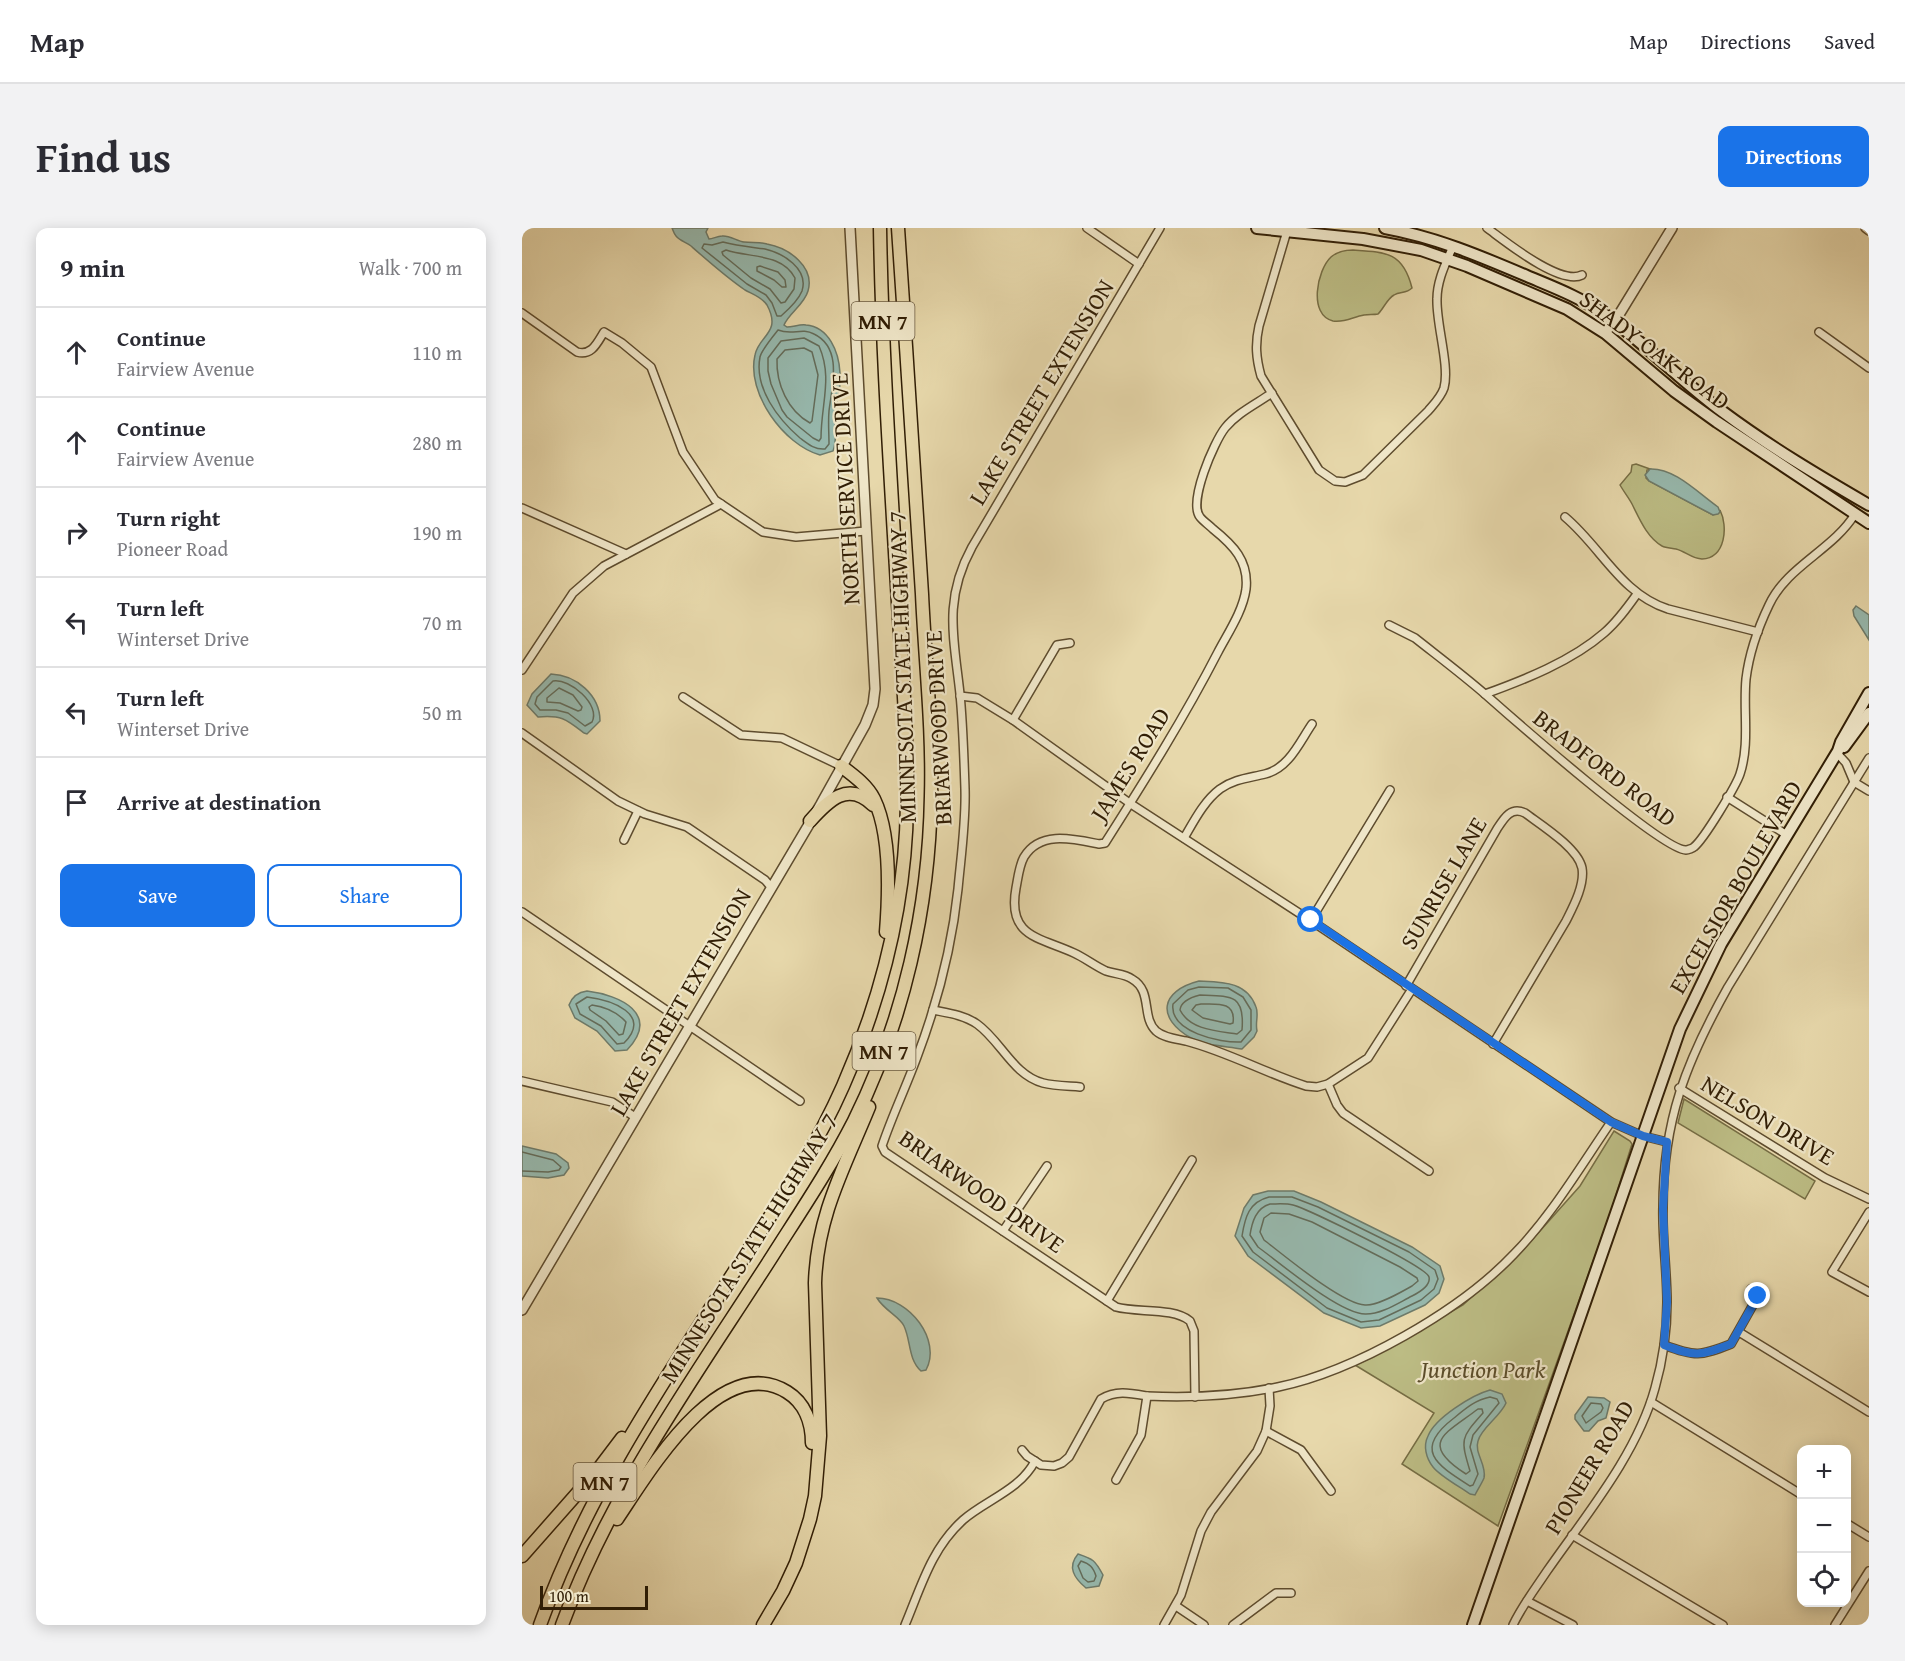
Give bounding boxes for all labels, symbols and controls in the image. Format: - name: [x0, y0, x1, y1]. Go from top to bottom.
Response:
- text: Map: [30, 21, 84, 62]
- text: Map: [1629, 26, 1668, 57]
- text: Directions: [1701, 26, 1791, 57]
- text: Saved: [1824, 26, 1875, 57]
- text: Find us: [36, 126, 171, 187]
- button: Directions: [1718, 126, 1869, 187]
- text: 9 min: [60, 248, 125, 287]
- text: Walk · 700 m: [359, 253, 462, 282]
- street label: LAKE STREET EXTENSION: [960, 272, 1122, 511]
- street label: SHADY OAK ROAD: [1572, 282, 1738, 418]
- road number: MN 7: [852, 302, 914, 340]
- text: Continue: [117, 322, 206, 354]
- icon: ahead: [60, 336, 93, 369]
- text: 110 m: [412, 338, 462, 367]
- text: Fairview Avenue: [117, 354, 254, 383]
- street label: NORTH SERVICE DRIVE: [821, 372, 869, 606]
- text: Continue: [117, 412, 206, 444]
- icon: ahead: [60, 426, 93, 459]
- text: 280 m: [412, 428, 462, 457]
- text: Fairview Avenue: [117, 444, 254, 473]
- text: Turn right: [117, 502, 220, 534]
- street label: MINNESOTA STATE HIGHWAY 7: [879, 510, 925, 824]
- icon: right: [60, 516, 93, 549]
- text: 190 m: [412, 518, 462, 547]
- text: Pioneer Road: [117, 534, 228, 563]
- text: Turn left: [117, 592, 204, 624]
- icon: left: [60, 606, 93, 639]
- text: 70 m: [422, 608, 462, 637]
- text: Winterset Drive: [117, 624, 249, 653]
- street label: BRIARWOOD DRIVE: [915, 630, 961, 826]
- text: Turn left: [117, 682, 204, 714]
- icon: left: [60, 696, 93, 729]
- text: 50 m: [422, 698, 462, 727]
- street label: JAMES ROAD: [1080, 701, 1179, 830]
- street label: BRADFORD ROAD: [1526, 701, 1684, 835]
- text: Winterset Drive: [117, 714, 249, 743]
- street label: EXCELSIOR BOULEVARD: [1660, 774, 1810, 1000]
- icon: arrive: [60, 786, 93, 819]
- text: Arrive at destination: [117, 786, 321, 818]
- street label: SUNRISE LANE: [1391, 810, 1495, 956]
- button: Save: [60, 864, 255, 927]
- button: Share: [267, 864, 462, 927]
- street label: LAKE STREET EXTENSION: [600, 881, 760, 1122]
- route start: [1297, 906, 1323, 932]
- road number: MN 7: [852, 1032, 916, 1070]
- street label: NELSON DRIVE: [1695, 1066, 1841, 1174]
- street label: MINNESOTA STATE HIGHWAY 7: [651, 1106, 847, 1390]
- street label: BRIARWOOD DRIVE: [892, 1121, 1072, 1261]
- route end: [1744, 1282, 1770, 1308]
- park label: Junction Park: [1417, 1352, 1545, 1387]
- street label: PIONEER ROAD: [1535, 1393, 1643, 1541]
- map controls: [1797, 1445, 1851, 1607]
- button: +: [1797, 1445, 1851, 1499]
- road number: MN 7: [574, 1463, 637, 1501]
- button: −: [1797, 1499, 1851, 1553]
- button: locate: [1797, 1553, 1851, 1607]
- scale bar: [540, 1583, 648, 1610]
- text: 100 m: [549, 1584, 589, 1608]

